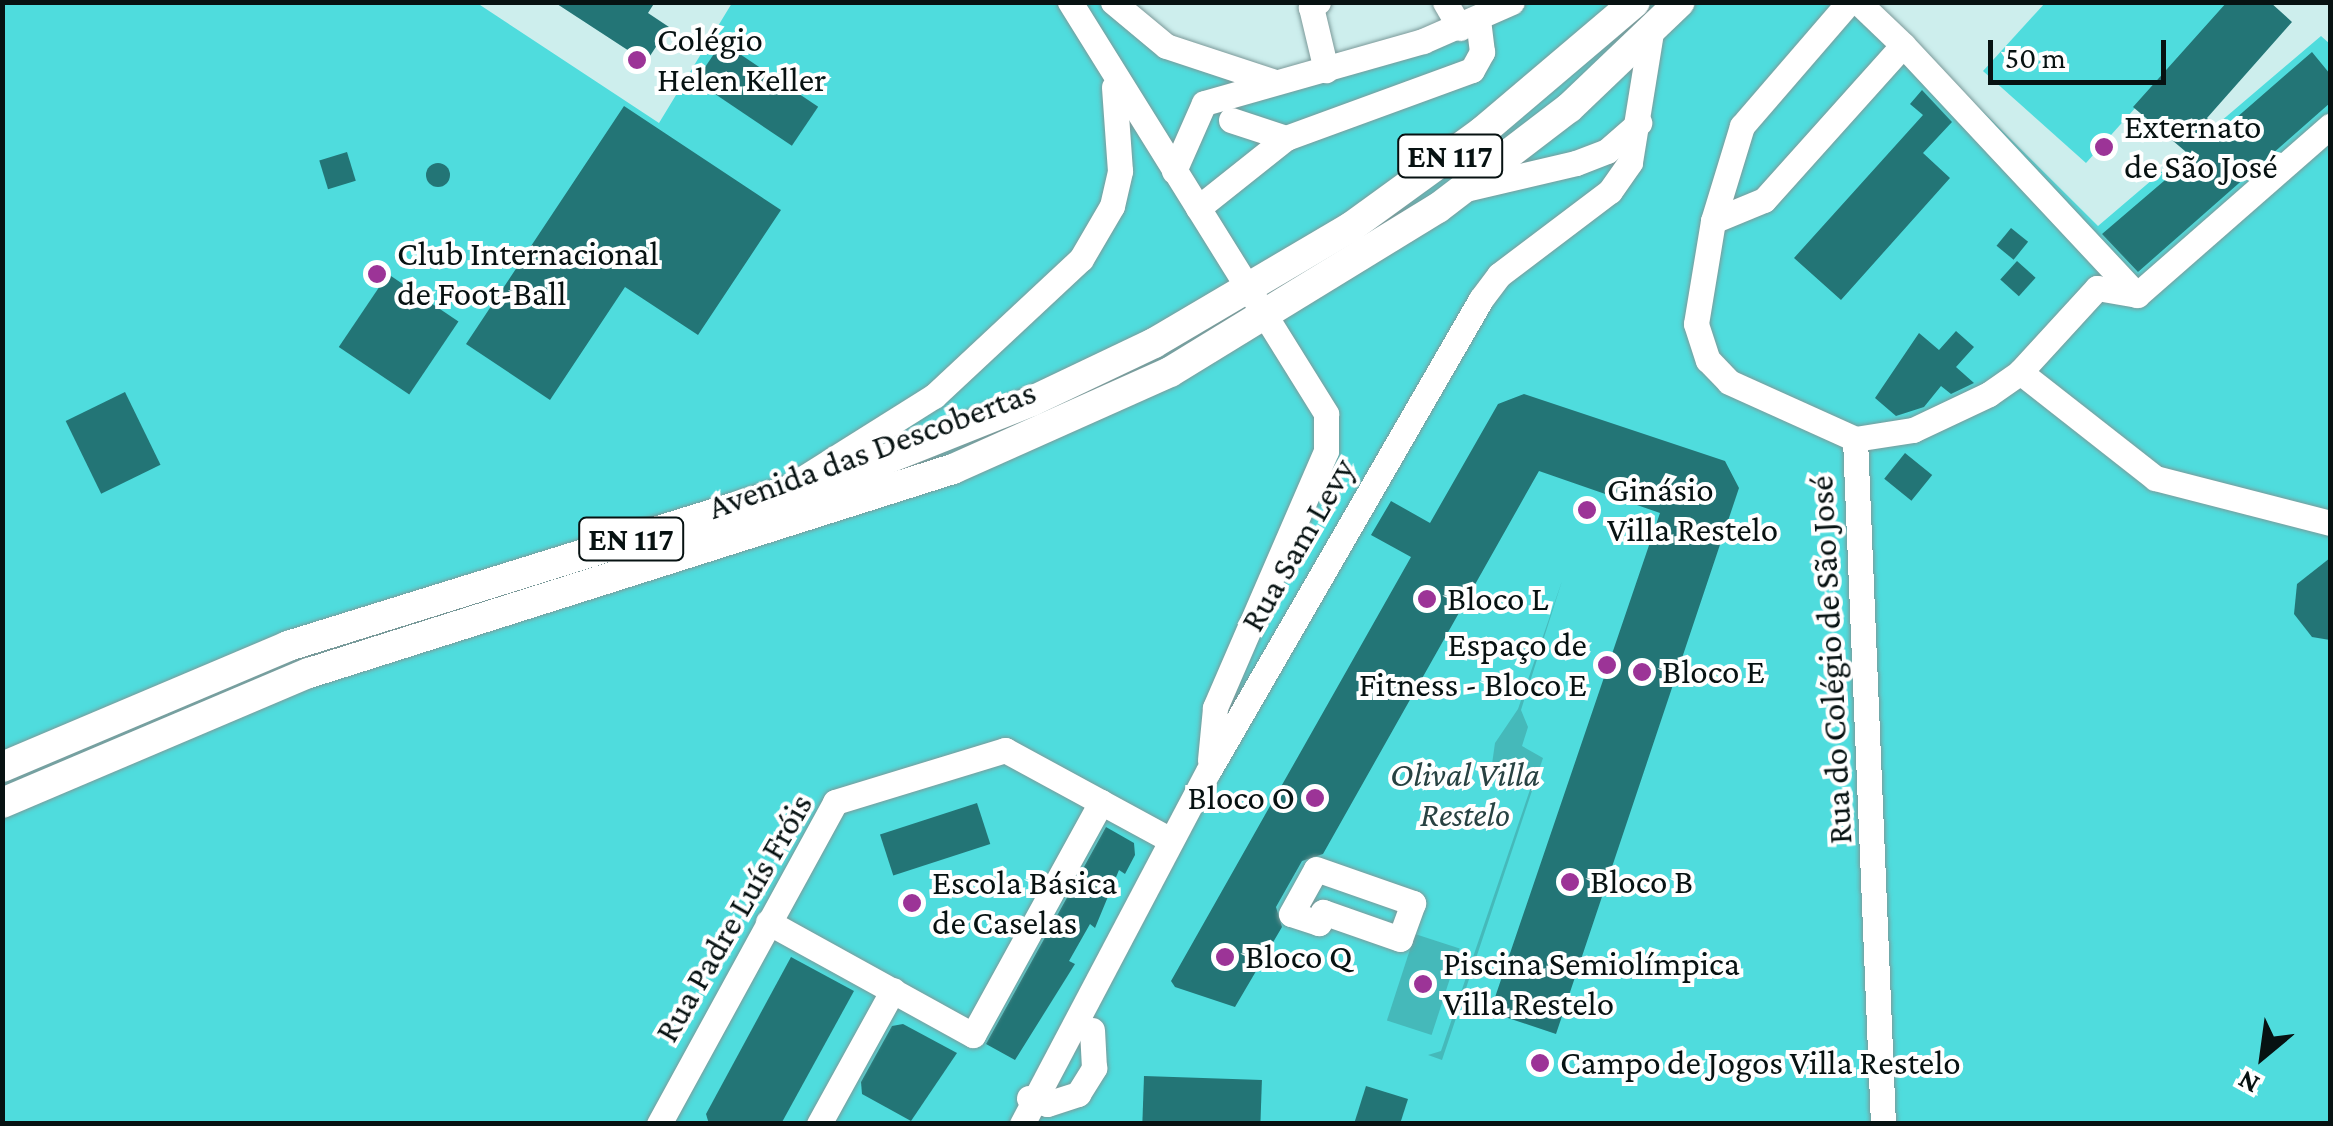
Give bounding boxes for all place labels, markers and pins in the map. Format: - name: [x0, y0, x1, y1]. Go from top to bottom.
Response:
- place label: Colégio Helen Keller: [657, 19, 827, 101]
- marker: Colégio Helen Keller: [626, 49, 648, 71]
- place label: Externato de São José: [2124, 106, 2278, 188]
- marker: Externato de São José: [2093, 136, 2115, 158]
- place label: Club Internacional de Foot-Ball: [397, 233, 659, 315]
- marker: Club Internacional de Foot-Ball: [366, 263, 388, 285]
- place label: Ginásio Villa Restelo: [1607, 469, 1778, 551]
- marker: Ginásio Villa Restelo: [1576, 499, 1598, 521]
- place label: Bloco L: [1447, 578, 1548, 620]
- marker: Bloco L: [1416, 588, 1438, 610]
- place label: Espaço de Fitness - Bloco E: [1359, 624, 1587, 706]
- place label: Bloco E: [1662, 651, 1765, 693]
- marker: Espaço de Fitness - Bloco E: [1596, 654, 1618, 676]
- marker: Bloco E: [1631, 661, 1653, 683]
- place label: Bloco O: [1188, 777, 1295, 819]
- marker: Bloco O: [1304, 787, 1326, 809]
- place label: Bloco B: [1590, 861, 1693, 903]
- place label: Escola Básica de Caselas: [932, 862, 1117, 944]
- marker: Bloco B: [1559, 871, 1581, 893]
- marker: Escola Básica de Caselas: [901, 892, 923, 914]
- place label: Bloco Q: [1245, 936, 1352, 978]
- place label: Piscina Semiolímpica Villa Restelo: [1443, 943, 1740, 1025]
- marker: Bloco Q: [1214, 946, 1236, 968]
- marker: Piscina Semiolímpica Villa Restelo: [1412, 973, 1434, 995]
- place label: Campo de Jogos Villa Restelo: [1560, 1042, 1961, 1084]
- marker: Campo de Jogos Villa Restelo: [1529, 1052, 1551, 1074]

